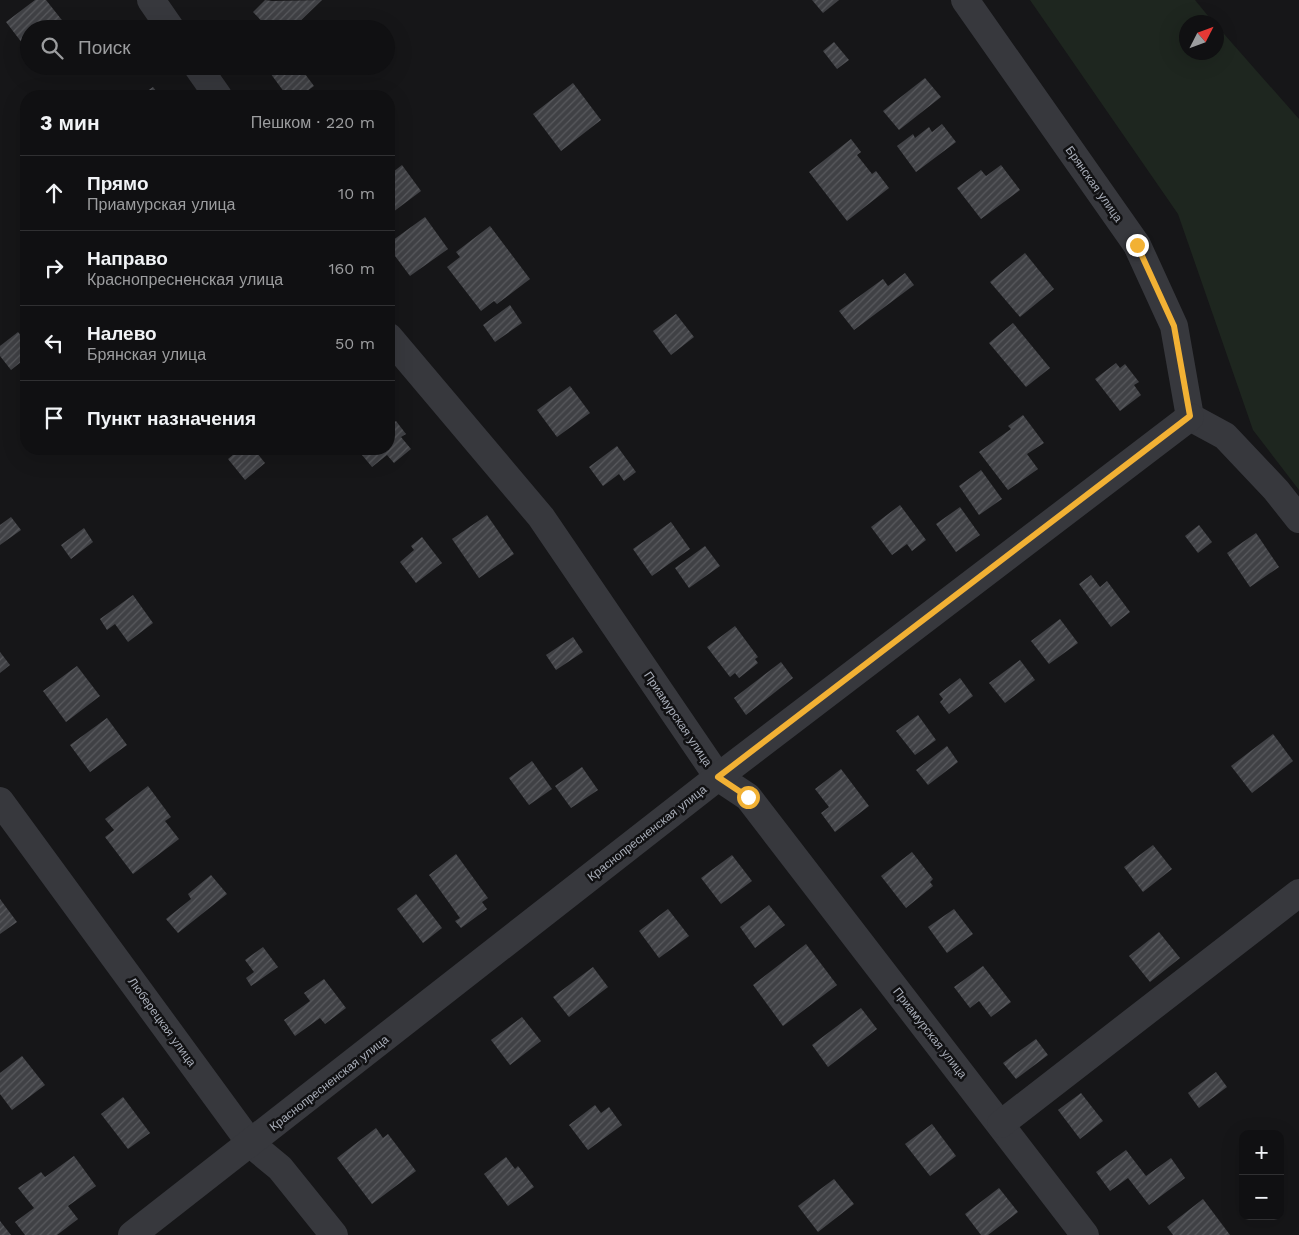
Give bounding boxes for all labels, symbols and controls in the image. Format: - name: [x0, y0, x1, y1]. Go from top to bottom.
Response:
- north arrow: [1179, 15, 1224, 60]
- search box: [20, 20, 395, 75]
- icon: search: [38, 34, 66, 62]
- text: Поиск: [78, 36, 131, 59]
- text: 3 мин: [40, 110, 100, 135]
- text: Пешком · 220 m: [251, 113, 375, 132]
- street label: Брянская улица: [1063, 143, 1126, 225]
- text: Прямо: [87, 172, 149, 195]
- icon: ahead: [40, 179, 68, 207]
- text: 10 m: [338, 184, 375, 203]
- text: Приамурская улица: [87, 195, 236, 214]
- route end: [1126, 234, 1149, 257]
- text: Направо: [87, 247, 168, 270]
- icon: right: [40, 254, 68, 282]
- text: 160 m: [328, 259, 375, 278]
- text: Краснопресненская улица: [87, 270, 283, 289]
- text: Налево: [87, 322, 157, 345]
- icon: left: [40, 329, 68, 357]
- text: 50 m: [335, 334, 375, 353]
- text: Брянская улица: [87, 345, 206, 364]
- icon: arrive: [40, 404, 68, 432]
- text: Пункт назначения: [87, 407, 256, 430]
- street label: Приамурская улица: [641, 669, 715, 769]
- street label: Краснопресненская улица: [585, 782, 710, 884]
- route start: [737, 786, 760, 809]
- street label: Люберецкая улица: [125, 975, 199, 1069]
- street label: Приамурская улица: [890, 985, 970, 1081]
- street label: Краснопресненская улица: [267, 1032, 392, 1134]
- map controls: [1239, 1130, 1284, 1220]
- button: +: [1239, 1130, 1284, 1175]
- button: −: [1239, 1175, 1284, 1220]

